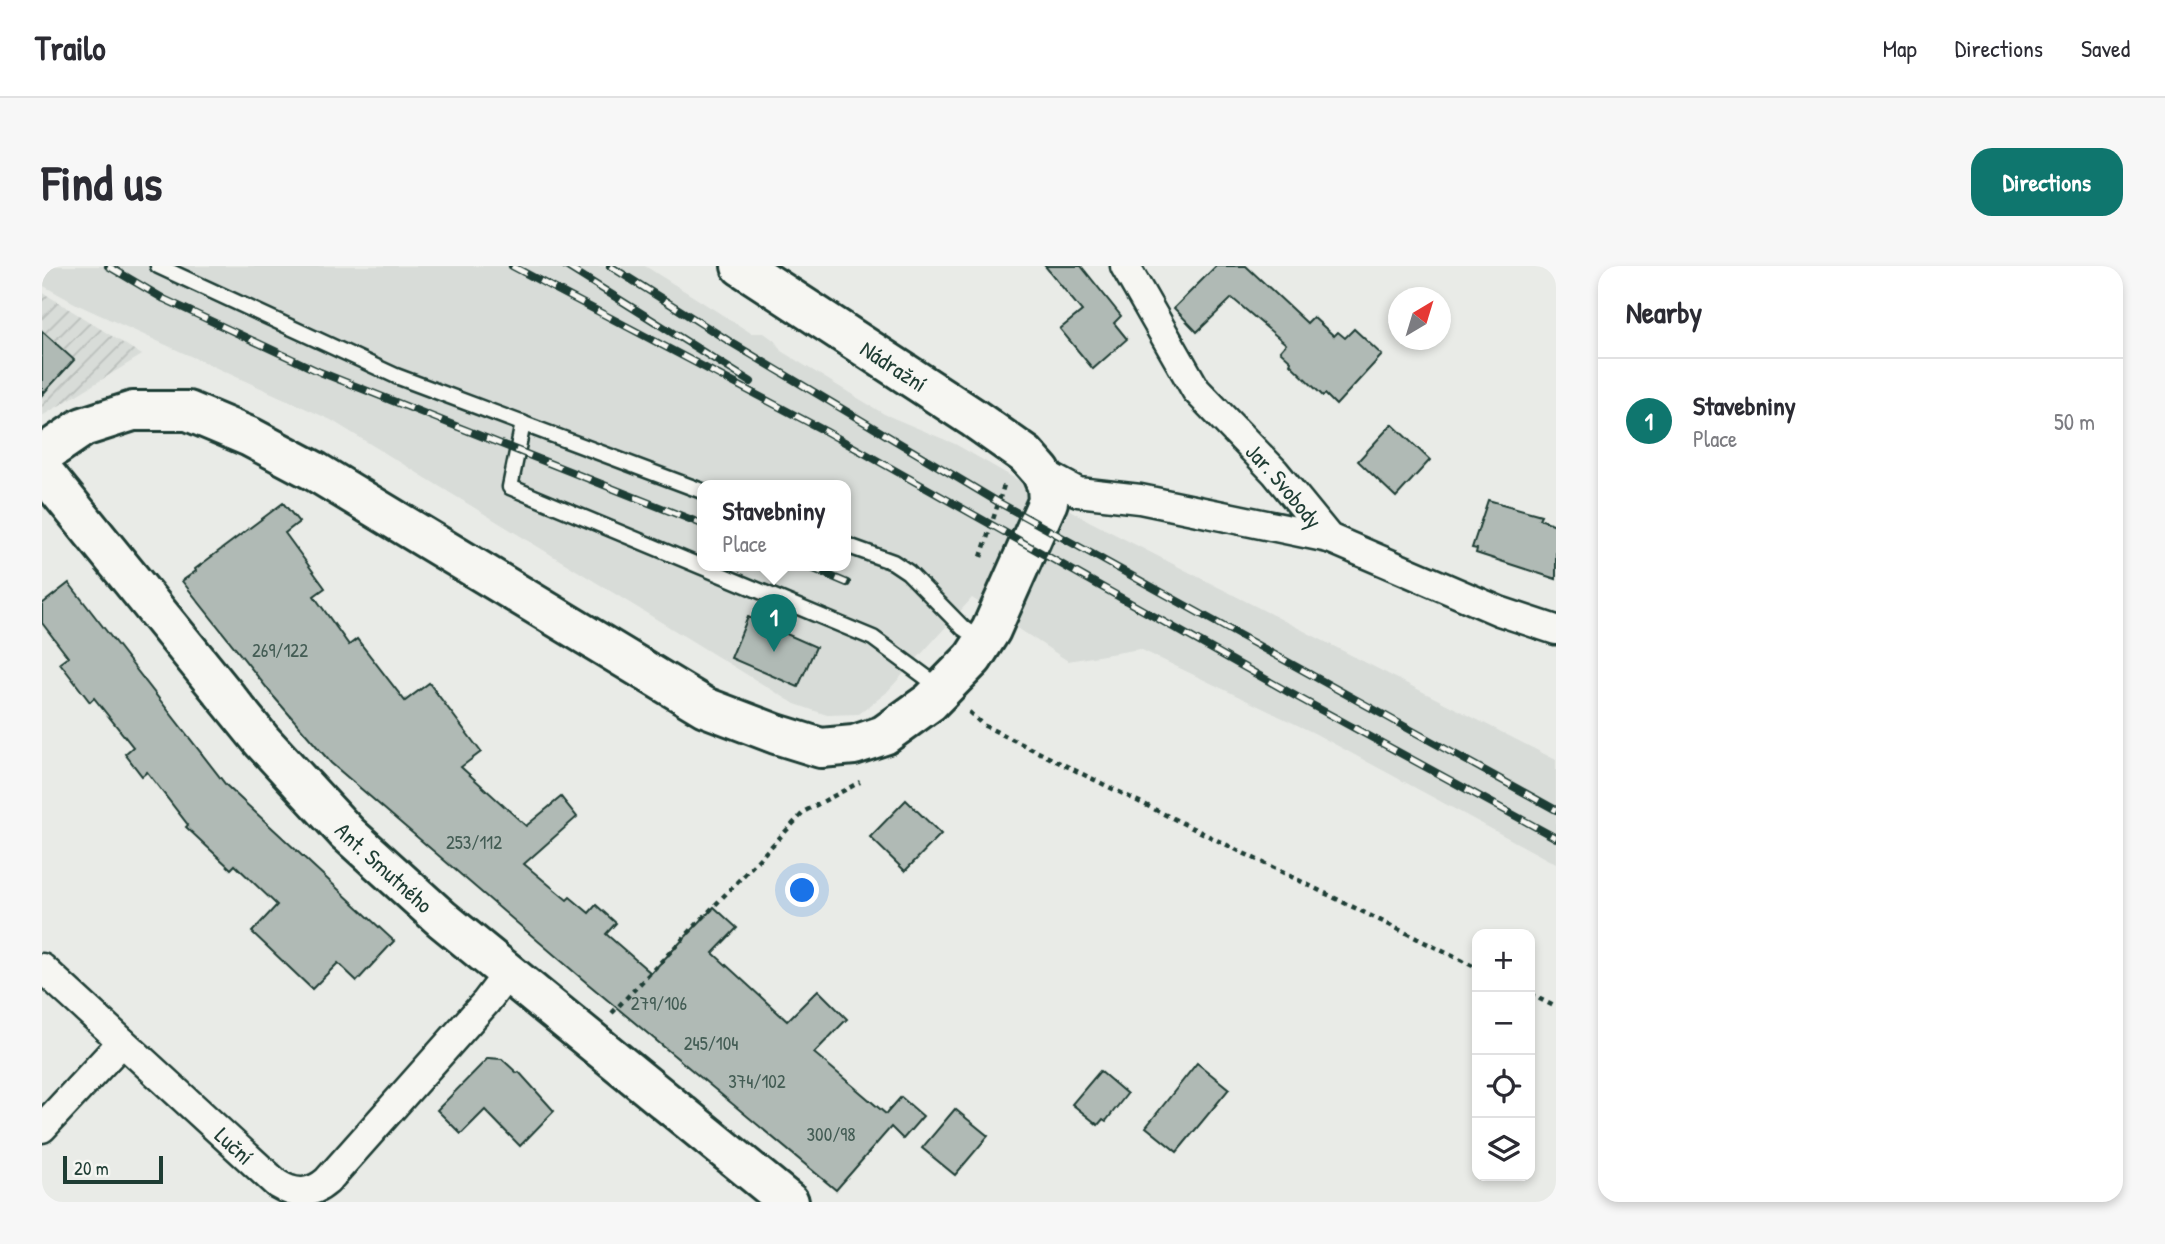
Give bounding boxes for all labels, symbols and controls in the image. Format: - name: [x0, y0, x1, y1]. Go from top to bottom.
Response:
- text: Trailo: [35, 26, 106, 70]
- text: Map: [1883, 32, 1917, 64]
- text: Directions: [1955, 32, 2043, 64]
- text: Saved: [2081, 32, 2130, 64]
- button: Directions: [1971, 148, 2123, 216]
- text: Find us: [42, 149, 162, 215]
- north arrow: [1388, 287, 1451, 350]
- text: Nearby: [1626, 292, 1702, 332]
- street label: Nádražní: [855, 333, 933, 399]
- text: Stavebniny: [1693, 388, 1796, 423]
- text: 1: [1645, 406, 1653, 437]
- text: 50 m: [2054, 406, 2095, 437]
- text: Place: [1693, 423, 1737, 454]
- street label: Jar. Svobody: [1239, 436, 1330, 535]
- popup: [697, 480, 851, 571]
- text: Stavebniny: [723, 493, 825, 528]
- text: Place: [723, 528, 767, 559]
- pin: 1: [751, 594, 797, 652]
- house number: 269/122: [252, 637, 308, 663]
- street label: Ant. Smutného: [329, 815, 440, 919]
- house number: 253/112: [446, 829, 502, 855]
- your location: [785, 873, 819, 907]
- map controls: [1472, 929, 1535, 1181]
- button: +: [1472, 929, 1535, 992]
- house number: 279/106: [631, 990, 687, 1016]
- button: −: [1472, 992, 1535, 1055]
- house number: 245/104: [684, 1030, 738, 1056]
- button: locate: [1472, 1055, 1535, 1118]
- house number: 374/102: [728, 1068, 786, 1094]
- button: layers: [1472, 1118, 1535, 1181]
- street label: Luční: [209, 1120, 261, 1171]
- house number: 300/98: [807, 1121, 855, 1147]
- scale bar: [63, 1153, 163, 1185]
- text: 20 m: [74, 1155, 109, 1181]

